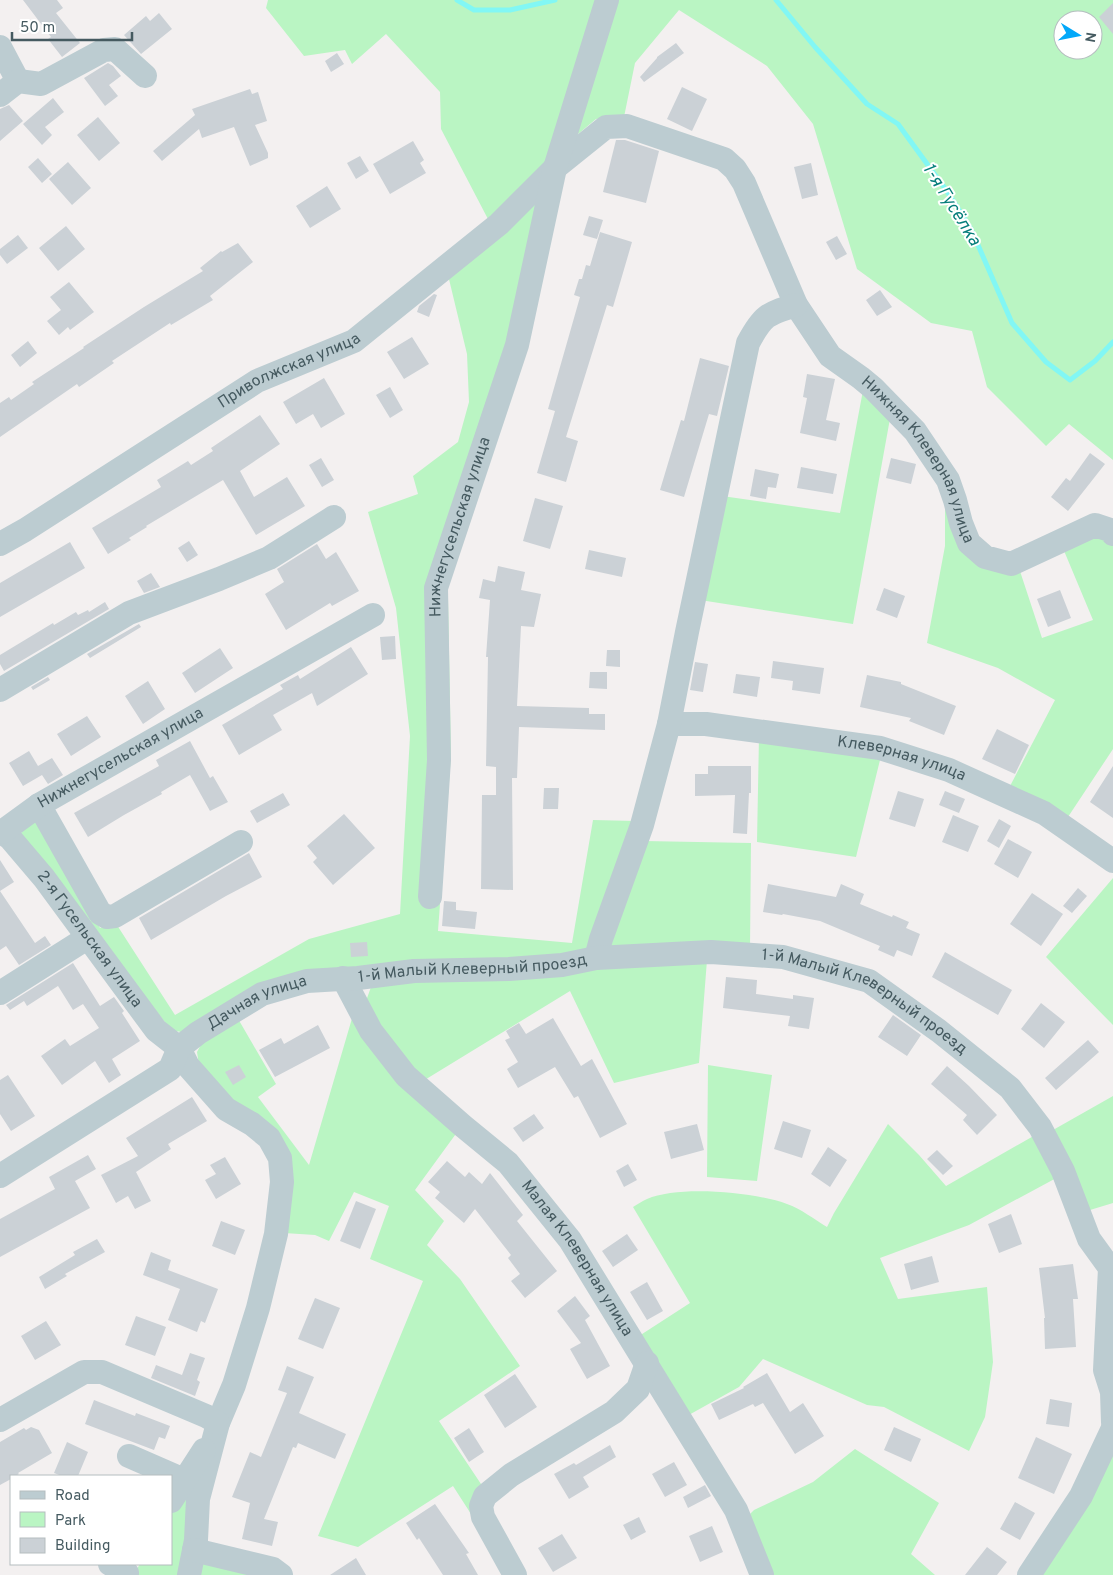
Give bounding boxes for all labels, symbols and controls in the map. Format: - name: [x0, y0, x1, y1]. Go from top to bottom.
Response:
- scale bar: [12, 10, 132, 42]
- north arrow: [1053, 10, 1103, 60]
- text: 50 m: [20, 19, 55, 38]
- text: N: [1080, 31, 1099, 43]
- water label: 1-я Гусёлка: [917, 159, 986, 251]
- street label: Приволжская улица: [214, 329, 365, 413]
- street label: Нижняя Клеверная улица: [857, 372, 978, 546]
- street label: Нижнегусельская улица: [426, 434, 496, 617]
- street label: Нижнегусельская улица: [34, 703, 207, 814]
- street label: Клеверная улица: [836, 732, 969, 786]
- street label: 2-я Гусельская улица: [32, 867, 146, 1012]
- street label: 1-й Малый Клеверный проезд: [761, 946, 971, 1060]
- street label: 1-й Малый Клеверный проезд: [357, 950, 589, 988]
- street label: Дачная улица: [204, 972, 309, 1035]
- street label: Малая Клеверная улица: [516, 1177, 637, 1340]
- legend: [10, 1475, 172, 1565]
- text: Road: [55, 1487, 90, 1506]
- text: Park: [55, 1512, 86, 1531]
- text: Building: [55, 1537, 110, 1556]

